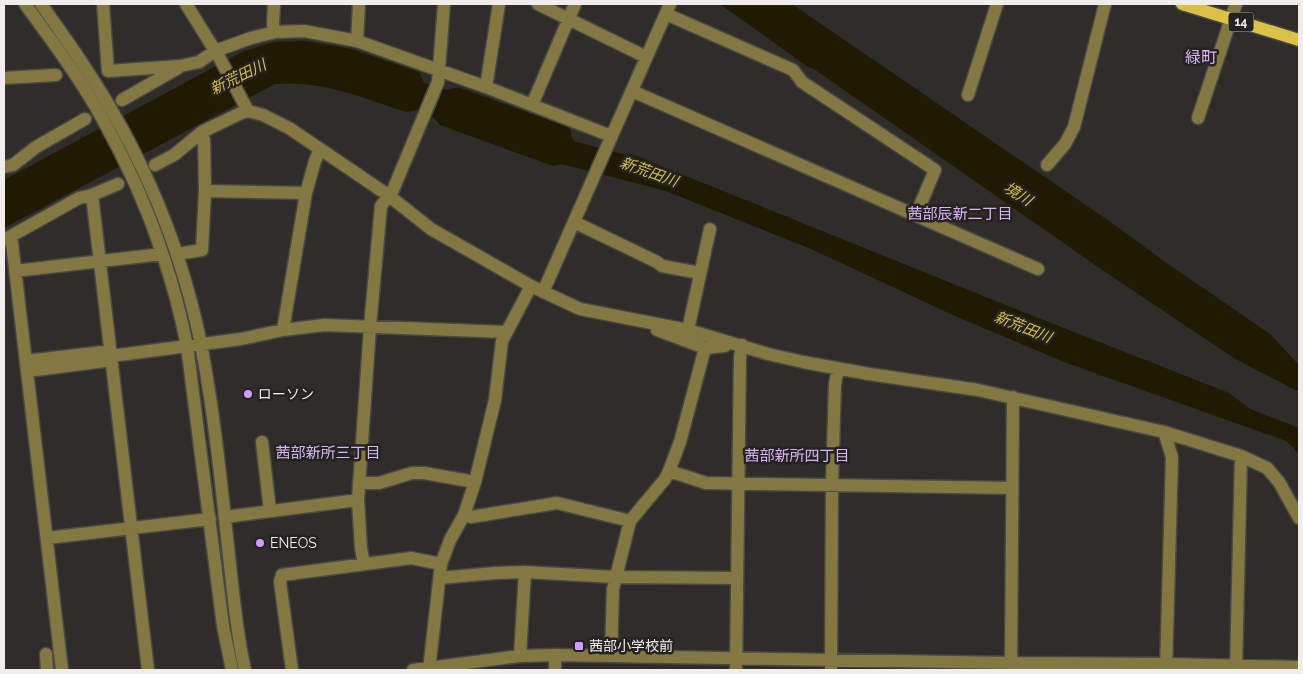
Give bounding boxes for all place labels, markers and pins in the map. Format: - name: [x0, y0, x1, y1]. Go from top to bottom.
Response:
- place label: ローソン: [258, 386, 314, 402]
- marker: ローソン: [242, 388, 254, 400]
- place label: ENEOS: [270, 535, 317, 551]
- marker: ENEOS: [254, 537, 266, 549]
- place label: 茜部小学校前: [589, 638, 673, 654]
- marker: 茜部小学校前: [573, 640, 585, 652]

